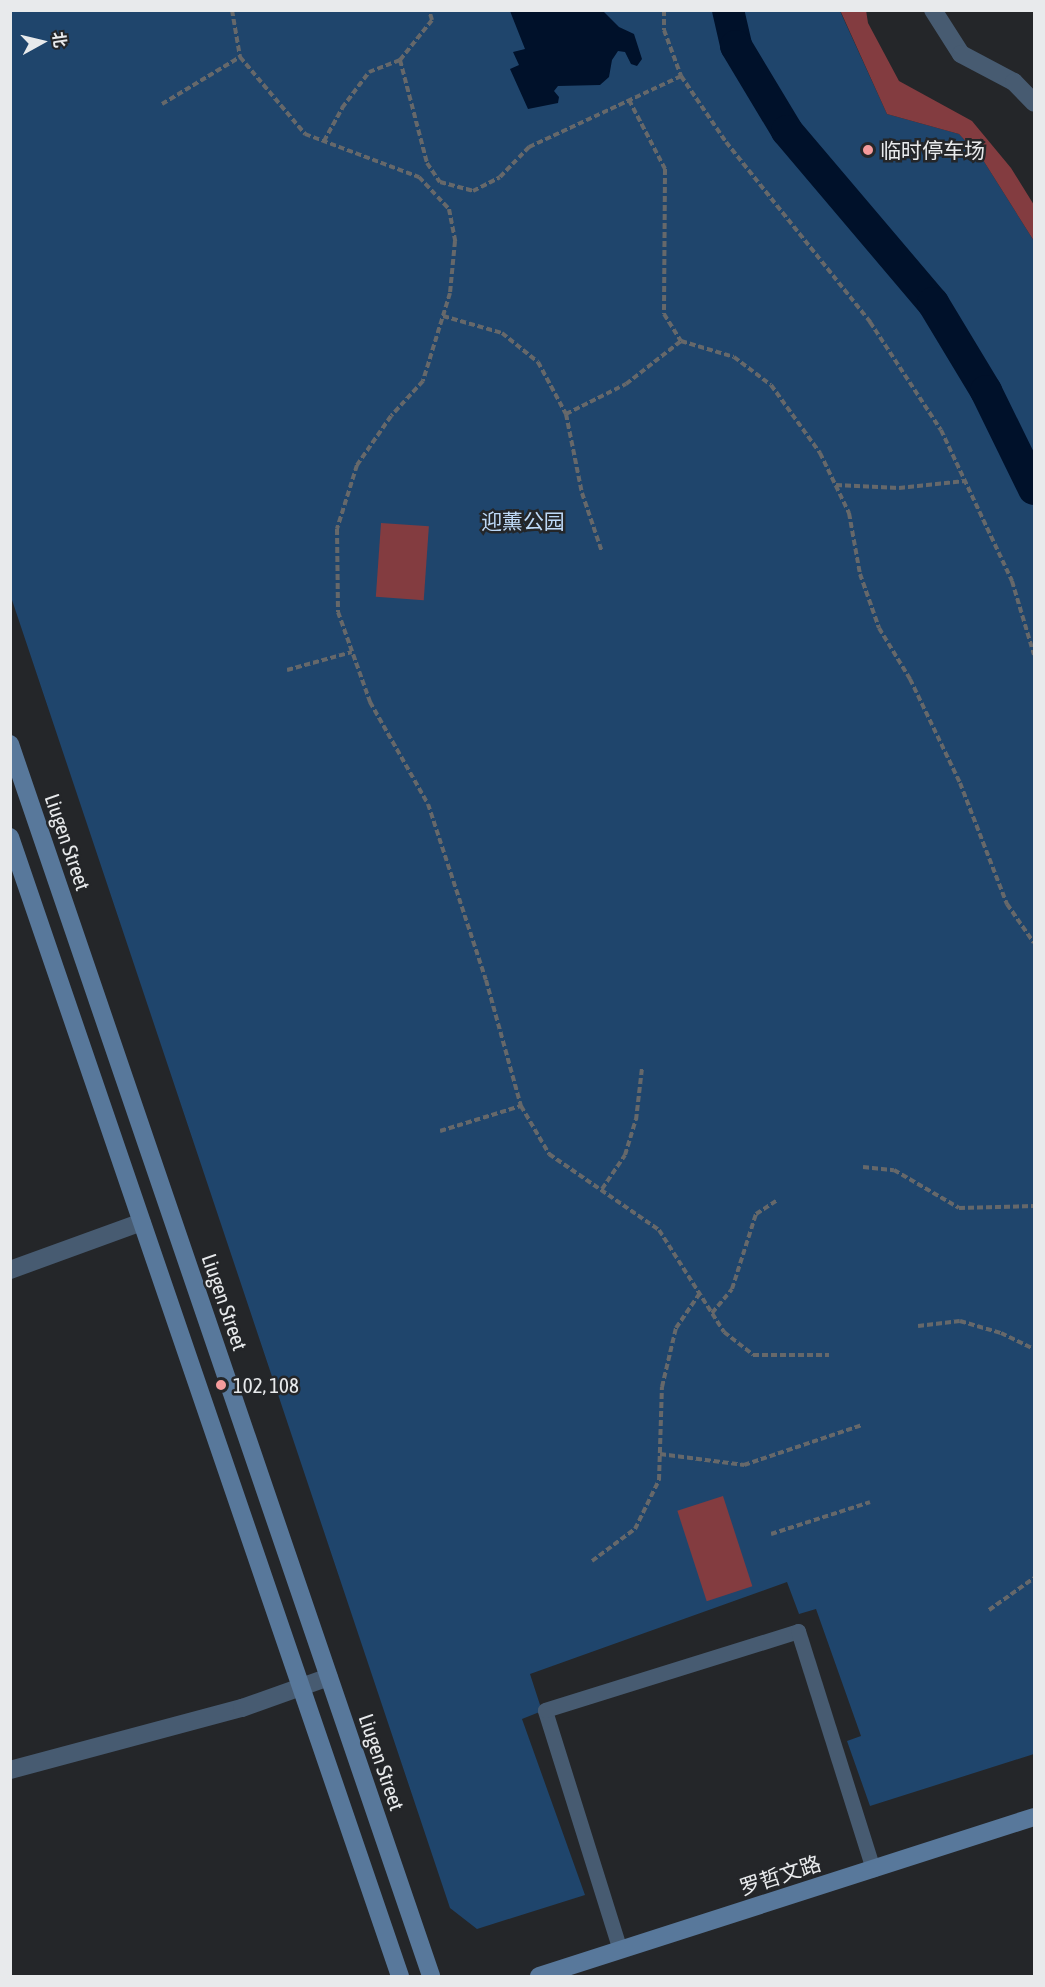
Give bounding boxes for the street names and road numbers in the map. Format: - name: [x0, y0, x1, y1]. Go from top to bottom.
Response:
- street label: Liugen Street: [40, 790, 96, 894]
- street label: Liugen Street: [197, 1250, 253, 1354]
- street label: Liugen Street: [354, 1710, 410, 1814]
- street label: 罗哲文路: [736, 1850, 824, 1900]

